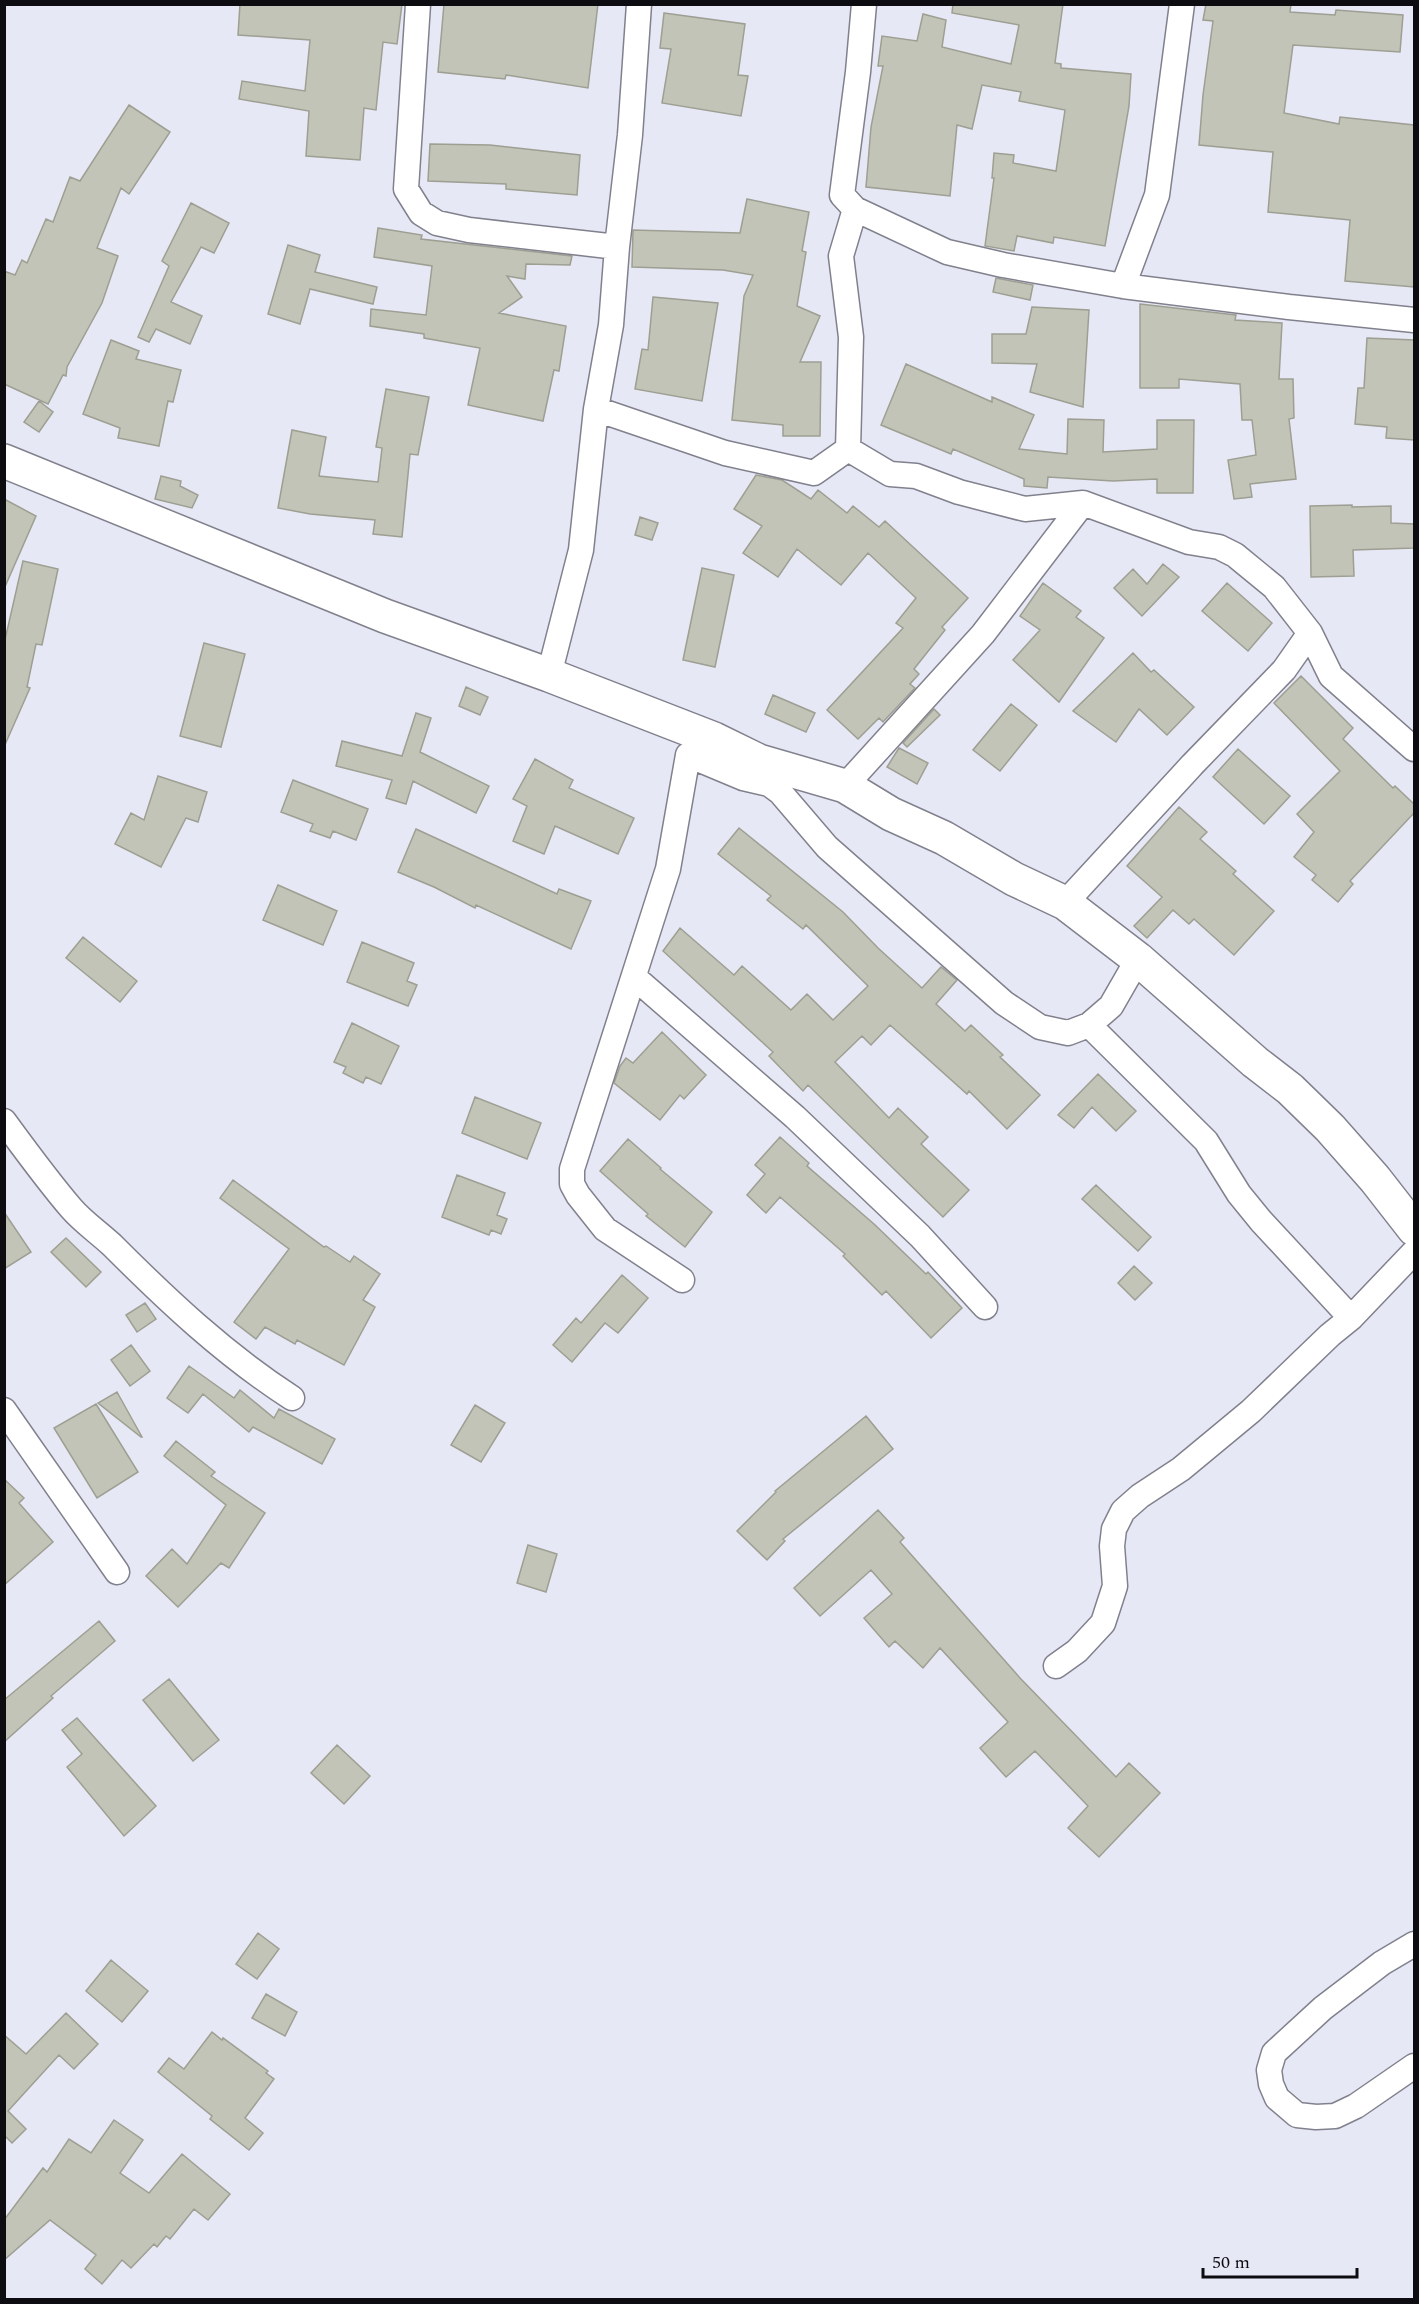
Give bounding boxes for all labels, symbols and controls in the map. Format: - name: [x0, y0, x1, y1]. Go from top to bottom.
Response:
- scale bar: [1203, 2241, 1358, 2279]
- text: 50 m: [1212, 2249, 1250, 2276]

